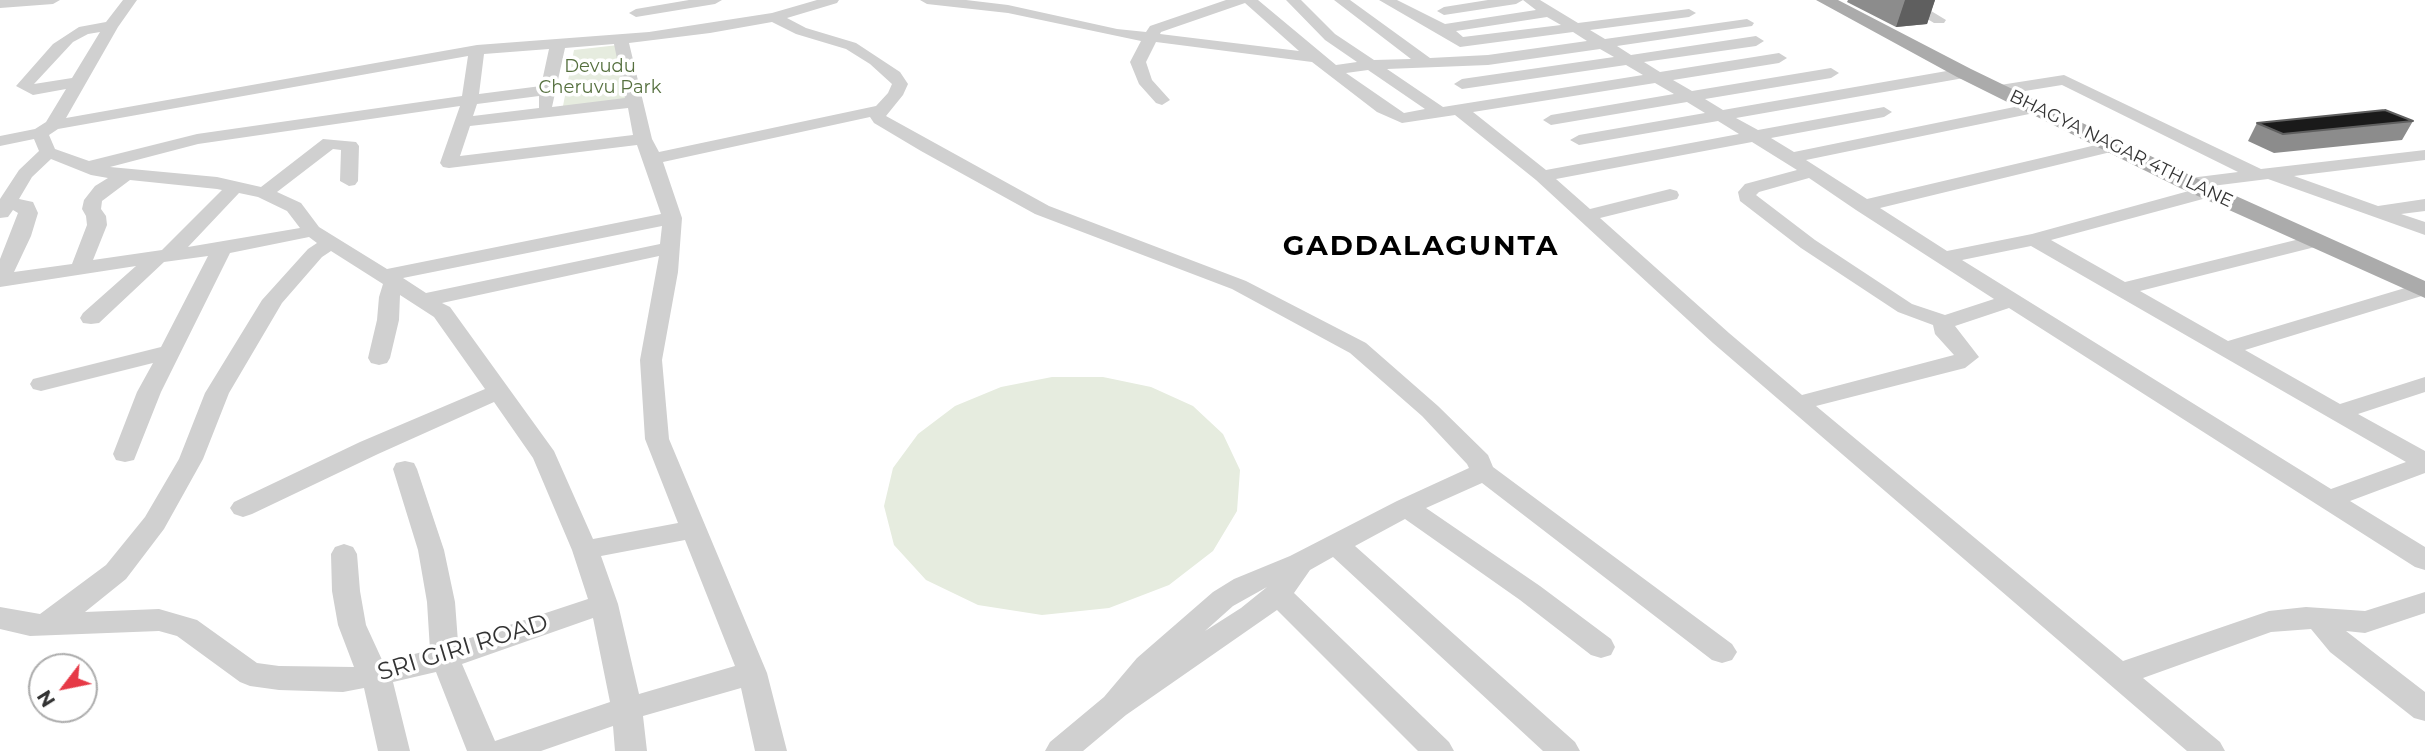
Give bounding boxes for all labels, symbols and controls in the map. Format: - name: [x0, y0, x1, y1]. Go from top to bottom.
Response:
- park label: Devudu Cheruvu Park: [539, 56, 661, 98]
- street label: BHAGYA NAGAR 4TH LANE: [2006, 85, 2236, 213]
- district label: GADDALAGUNTA: [1284, 230, 1558, 264]
- street label: SRI GIRI ROAD: [374, 608, 552, 688]
- north arrow: [28, 653, 98, 723]
- text: N: [33, 686, 60, 711]

